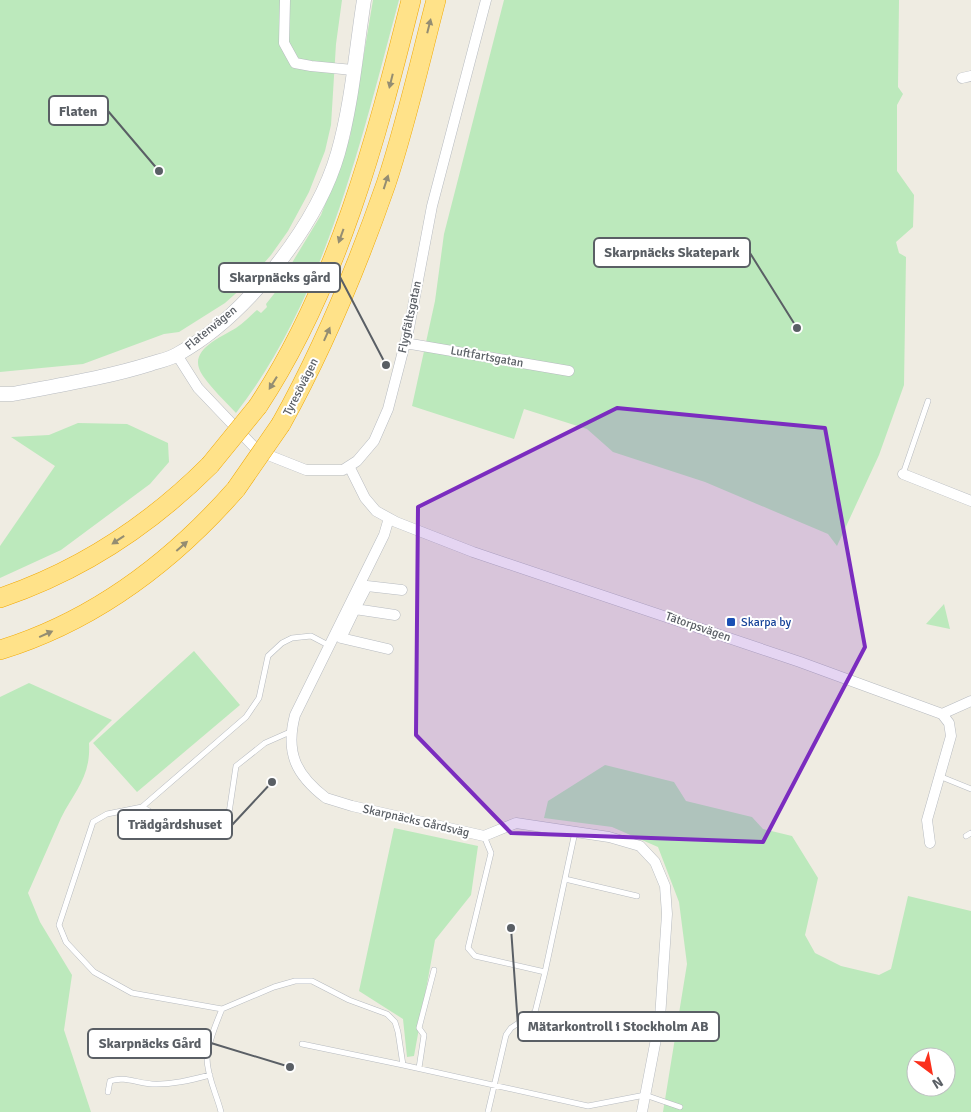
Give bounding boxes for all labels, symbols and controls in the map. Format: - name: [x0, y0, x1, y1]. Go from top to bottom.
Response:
- one-way arrow: [425, 18, 433, 33]
- one-way arrow: [386, 74, 394, 89]
- callout: Flaten: [49, 96, 108, 125]
- text: Flaten: [59, 103, 98, 120]
- one-way arrow: [383, 175, 390, 190]
- one-way arrow: [337, 229, 345, 244]
- callout: Skarpnäcks Skatepark: [594, 238, 750, 267]
- text: Skarpnäcks Skatepark: [604, 244, 740, 261]
- callout: Skarpnäcks gård: [219, 263, 340, 292]
- text: Skarpnäcks gård: [229, 269, 331, 286]
- street label: Flygfältsgatan: [395, 279, 425, 355]
- street label: Flatenvägen: [182, 302, 240, 354]
- one-way arrow: [324, 327, 332, 341]
- street label: Luftfartsgatan: [449, 343, 525, 371]
- street label: Tyresövägen: [280, 356, 322, 418]
- one-way arrow: [268, 376, 278, 389]
- one-way arrow: [112, 535, 125, 545]
- one-way arrow: [175, 540, 188, 551]
- street label: Tätorpsvägen: [663, 609, 733, 645]
- place label: Skarpa by: [741, 615, 792, 630]
- marker: Skarpa by: [725, 616, 737, 628]
- one-way arrow: [39, 629, 53, 637]
- street label: Skarpnäcks Gårdsväg: [361, 801, 471, 841]
- callout: Trädgårdshuset: [118, 810, 232, 839]
- text: Trädgårdshuset: [128, 816, 223, 833]
- callout: Mätarkontroll i Stockholm AB: [518, 1012, 719, 1041]
- text: Mätarkontroll i Stockholm AB: [527, 1018, 709, 1035]
- callout: Skarpnäcks Gård: [88, 1029, 211, 1058]
- text: Skarpnäcks Gård: [99, 1035, 202, 1052]
- north arrow: [906, 1047, 956, 1097]
- text: N: [929, 1073, 946, 1092]

